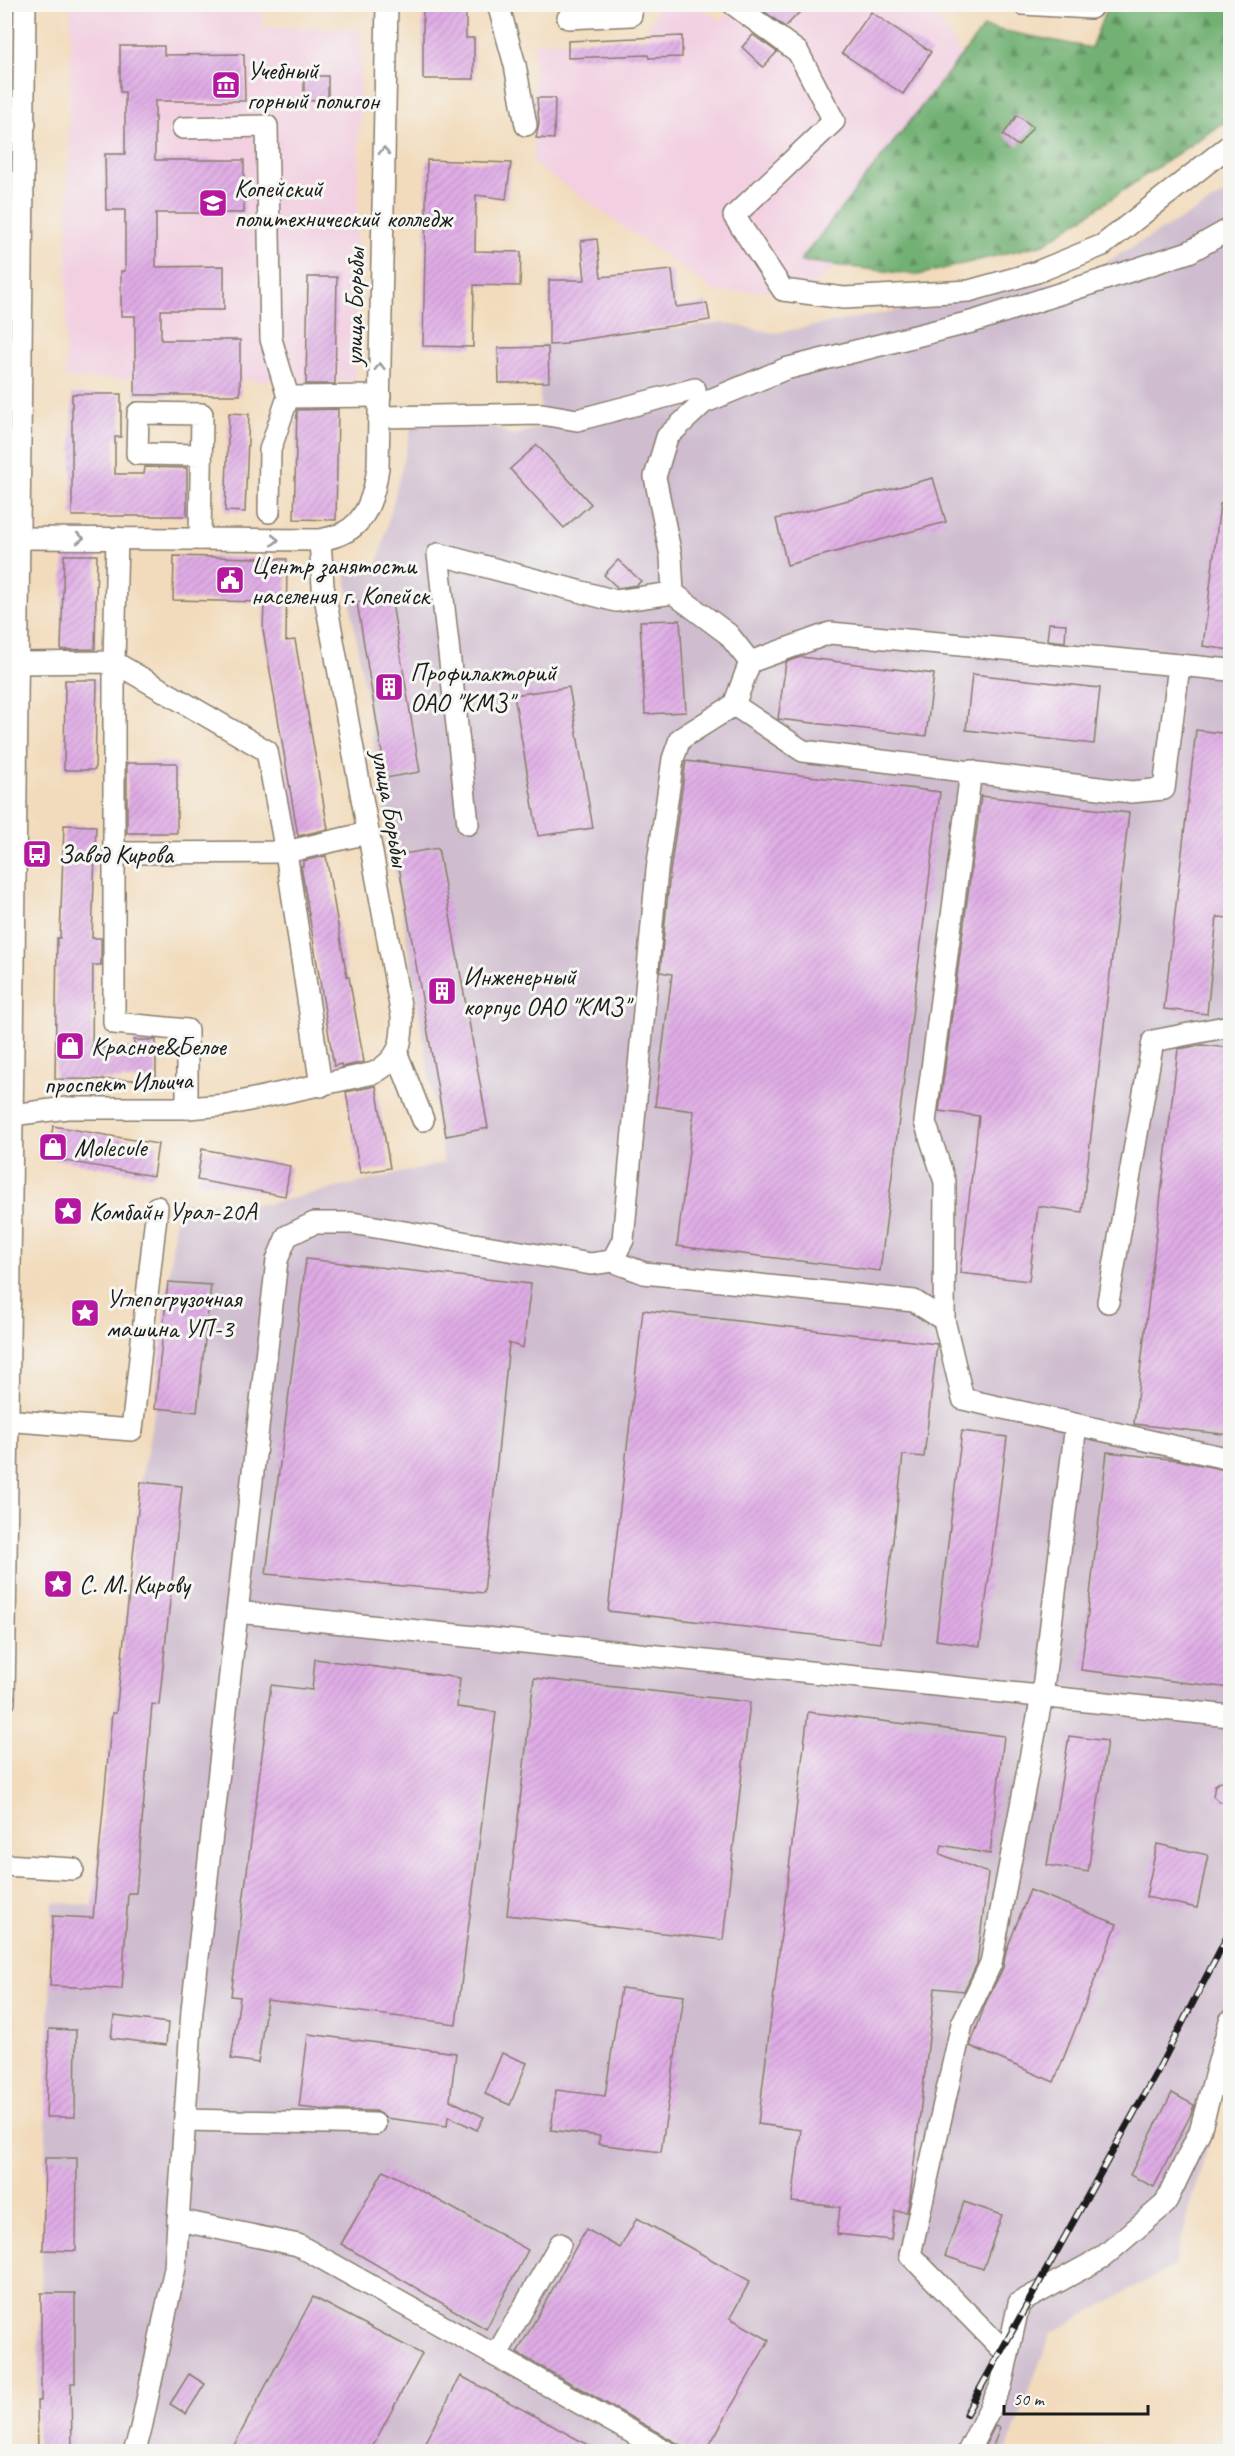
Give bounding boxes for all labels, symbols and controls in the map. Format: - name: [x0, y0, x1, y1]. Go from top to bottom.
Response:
- place label: Учебный горный полигон: [247, 54, 380, 117]
- museum icon: Учебный горный полигон: [210, 69, 242, 101]
- one-way arrow: [378, 146, 391, 155]
- place label: Копейский политехнический колледж: [234, 172, 454, 235]
- school or university icon: Копейский политехнический колледж: [197, 187, 229, 219]
- street label: улица Борьбы: [337, 246, 372, 368]
- one-way arrow: [374, 362, 386, 371]
- one-way arrow: [75, 532, 84, 544]
- one-way arrow: [270, 534, 279, 546]
- place label: Центр занятости населения г. Копейск: [251, 549, 432, 612]
- public building icon: Центр занятости населения г. Копейск: [214, 564, 246, 596]
- place label: Профилакторий ОАО "КМЗ": [410, 656, 559, 719]
- building icon: Профилакторий ОАО "КМЗ": [373, 671, 405, 703]
- street label: улица Борьбы: [364, 745, 417, 871]
- bus stop icon: Завод Кирова: [21, 838, 53, 870]
- place label: Завод Кирова: [58, 838, 174, 871]
- place label: Инженерный корпус ОАО "КМЗ": [463, 960, 634, 1023]
- building icon: Инженерный корпус ОАО "КМЗ": [426, 975, 458, 1007]
- shop icon: Красное&Белое: [54, 1030, 86, 1062]
- place label: Красное&Белое: [91, 1030, 227, 1063]
- street label: проспект Ильича: [43, 1063, 195, 1102]
- shop icon: Molecule: [37, 1131, 69, 1163]
- place label: Molecule: [74, 1131, 149, 1164]
- place icon: Комбайн Урал-20А: [52, 1195, 84, 1227]
- place label: Комбайн Урал-20А: [89, 1195, 258, 1228]
- place label: Углепогрузочная машина УП-3: [106, 1282, 243, 1345]
- place icon: Углепогрузочная машина УП-3: [69, 1297, 101, 1329]
- place icon: С. М. Кирову: [42, 1568, 74, 1600]
- place label: С. М. Кирову: [79, 1568, 192, 1601]
- scale bar: [1004, 2378, 1148, 2416]
- text: 50 m: [1013, 2388, 1046, 2410]

